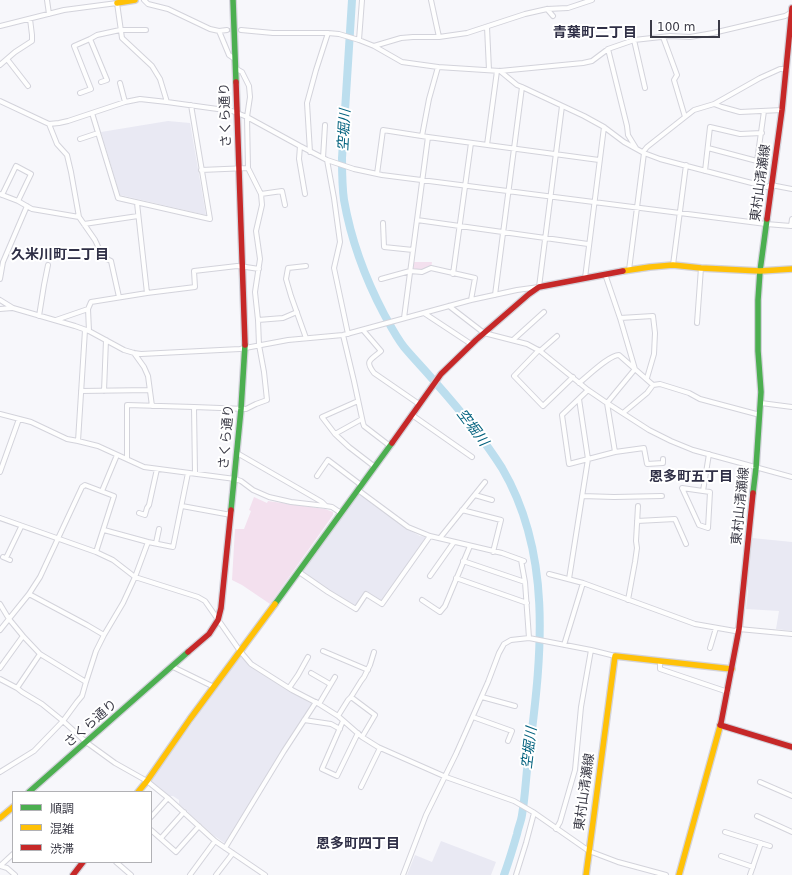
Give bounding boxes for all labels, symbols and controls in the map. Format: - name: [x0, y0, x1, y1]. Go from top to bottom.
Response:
- scale bar: [652, 12, 722, 38]
- text: 100 m: [657, 20, 695, 34]
- district label: 青葉町二丁目: [553, 25, 637, 41]
- street label: さくら通り: [217, 82, 235, 148]
- water label: 空堀川: [336, 109, 354, 151]
- street label: 東村山清瀬線: [748, 143, 774, 223]
- district label: 久米川町二丁目: [11, 247, 109, 263]
- street label: さくら通り: [216, 404, 238, 470]
- water label: 空堀川: [453, 406, 491, 450]
- street label: 東村山清瀬線: [729, 466, 753, 546]
- district label: 恩多町五丁目: [649, 469, 733, 485]
- street label: さくら通り: [61, 697, 121, 751]
- water label: 空堀川: [519, 726, 541, 770]
- street label: 東村山清瀬線: [572, 752, 598, 832]
- legend: [12, 791, 152, 863]
- text: 順調: [50, 802, 74, 816]
- text: 混雑: [50, 822, 74, 836]
- district label: 恩多町四丁目: [316, 836, 400, 852]
- text: 渋滞: [50, 842, 74, 856]

